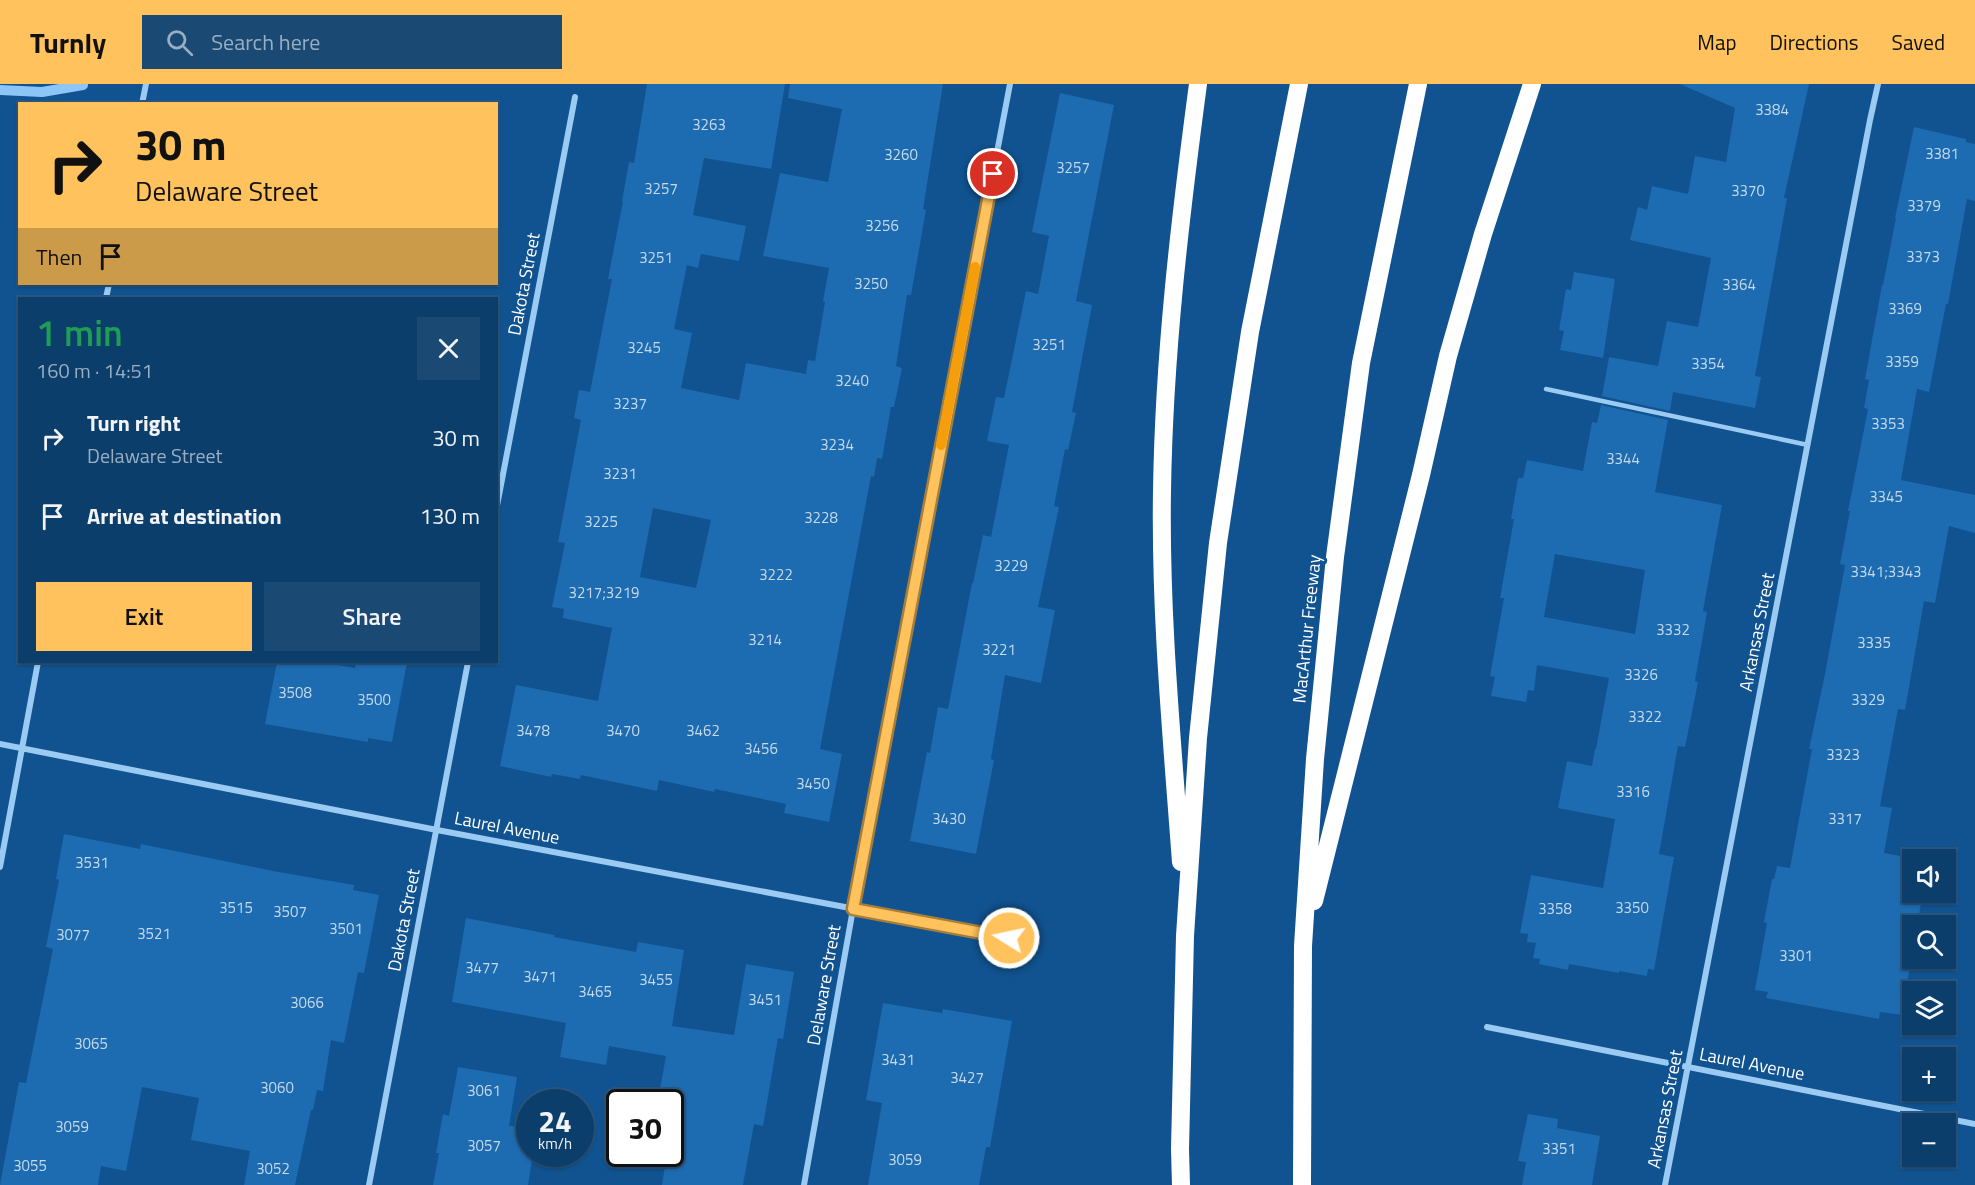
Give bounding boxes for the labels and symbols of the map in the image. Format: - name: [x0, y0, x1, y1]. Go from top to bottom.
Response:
- house number: 3384: [1755, 98, 1789, 121]
- house number: 3263: [692, 113, 726, 136]
- house number: 3381: [1925, 142, 1959, 165]
- house number: 3260: [884, 143, 918, 166]
- pin: [967, 148, 1018, 199]
- house number: 3257: [1056, 156, 1090, 179]
- house number: 3257: [644, 177, 678, 200]
- house number: 3370: [1731, 179, 1765, 202]
- house number: 3379: [1907, 194, 1941, 217]
- house number: 3256: [865, 214, 899, 237]
- street label: Dakota Street: [500, 230, 547, 338]
- house number: 3373: [1906, 245, 1940, 268]
- house number: 3251: [639, 246, 673, 269]
- house number: 3250: [854, 272, 888, 295]
- house number: 3364: [1722, 273, 1756, 296]
- house number: 3369: [1888, 297, 1922, 320]
- house number: 3251: [1032, 333, 1066, 356]
- house number: 3245: [627, 336, 661, 359]
- house number: 3359: [1885, 350, 1919, 373]
- house number: 3354: [1691, 352, 1725, 375]
- house number: 3240: [835, 369, 869, 392]
- house number: 3237: [613, 392, 647, 415]
- house number: 3353: [1871, 412, 1905, 435]
- house number: 3234: [820, 433, 854, 456]
- house number: 3344: [1606, 447, 1640, 470]
- house number: 3231: [603, 462, 637, 485]
- house number: 3345: [1869, 485, 1903, 508]
- house number: 3228: [804, 506, 838, 529]
- house number: 3225: [584, 510, 618, 533]
- street label: MacArthur Freeway: [1285, 553, 1328, 705]
- house number: 3229: [994, 554, 1028, 577]
- house number: 3341;3343: [1851, 560, 1921, 583]
- house number: 3222: [759, 563, 793, 586]
- street label: Arkansas Street: [1732, 570, 1781, 694]
- house number: 3217;3219: [569, 581, 639, 604]
- house number: 3332: [1656, 618, 1690, 641]
- house number: 3214: [748, 628, 782, 651]
- house number: 3335: [1857, 631, 1891, 654]
- house number: 3221: [982, 638, 1016, 661]
- house number: 3326: [1624, 663, 1658, 686]
- house number: 3508: [278, 681, 312, 704]
- house number: 3500: [357, 688, 391, 711]
- house number: 3329: [1851, 688, 1885, 711]
- house number: 3322: [1628, 705, 1662, 728]
- house number: 3478: [516, 719, 550, 742]
- house number: 3470: [606, 719, 640, 742]
- house number: 3462: [686, 719, 720, 742]
- house number: 3456: [744, 737, 778, 760]
- house number: 3323: [1826, 743, 1860, 766]
- house number: 3450: [796, 772, 830, 795]
- house number: 3316: [1616, 780, 1650, 803]
- street label: Laurel Avenue: [452, 804, 562, 851]
- house number: 3430: [932, 807, 966, 830]
- house number: 3317: [1828, 807, 1862, 830]
- house number: 3531: [75, 851, 109, 874]
- street label: Dakota Street: [380, 866, 427, 974]
- house number: 3515: [219, 896, 253, 919]
- house number: 3350: [1615, 896, 1649, 919]
- house number: 3358: [1538, 897, 1572, 920]
- house number: 3507: [273, 900, 307, 923]
- position arrow: [977, 906, 1041, 970]
- house number: 3501: [329, 917, 363, 940]
- house number: 3521: [137, 922, 171, 945]
- street label: Delaware Street: [800, 922, 848, 1047]
- house number: 3077: [56, 923, 90, 946]
- house number: 3301: [1779, 944, 1813, 967]
- house number: 3477: [465, 956, 499, 979]
- house number: 3471: [523, 965, 557, 988]
- house number: 3455: [639, 968, 673, 991]
- house number: 3465: [578, 980, 612, 1003]
- house number: 3451: [748, 988, 782, 1011]
- house number: 3066: [290, 991, 324, 1014]
- house number: 3065: [74, 1032, 108, 1055]
- street label: Laurel Avenue: [1697, 1040, 1807, 1087]
- street label: Arkansas Street: [1640, 1047, 1689, 1171]
- house number: 3431: [881, 1048, 915, 1071]
- house number: 3427: [950, 1066, 984, 1089]
- house number: 3060: [260, 1076, 294, 1099]
- house number: 3061: [467, 1079, 501, 1102]
- speed limit sign: 30: [606, 1089, 684, 1167]
- house number: 3059: [55, 1115, 89, 1138]
- house number: 3057: [467, 1134, 501, 1157]
- house number: 3351: [1542, 1137, 1576, 1160]
- house number: 3059: [888, 1148, 922, 1171]
- house number: 3055: [13, 1154, 47, 1177]
- house number: 3052: [256, 1157, 290, 1180]

